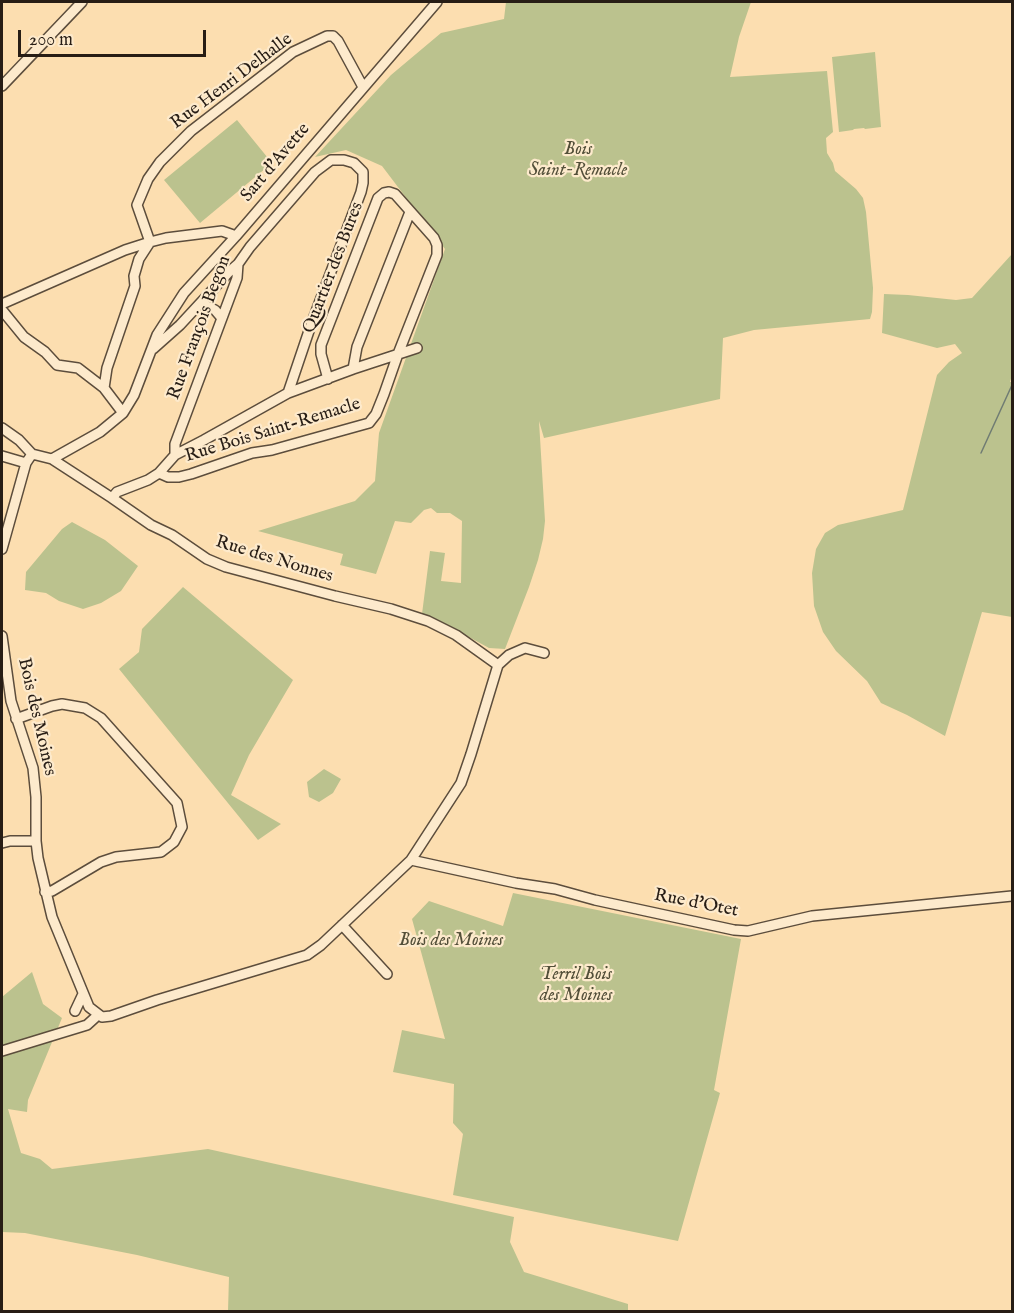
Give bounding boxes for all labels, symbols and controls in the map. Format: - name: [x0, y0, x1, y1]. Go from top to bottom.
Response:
- scale bar: [21, 18, 208, 56]
- text: 200 m: [29, 29, 73, 52]
- street label: Rue Henri Delhalle: [167, 29, 297, 135]
- street label: Sart d'Avette: [237, 119, 315, 207]
- park label: Bois Saint-Remacle: [529, 139, 627, 182]
- street label: Quartier des Bures: [299, 199, 369, 337]
- street label: Rue François Begon: [164, 253, 236, 403]
- street label: Rue Bois Saint-Remacle: [183, 394, 363, 468]
- street label: Rue des Nonnes: [213, 532, 335, 588]
- street label: Bois des Moines: [12, 656, 60, 778]
- street label: Rue d'Otet: [652, 885, 740, 923]
- park label: Bois des Moines: [399, 930, 503, 952]
- park label: Terril Bois des Moines: [540, 964, 612, 1006]

